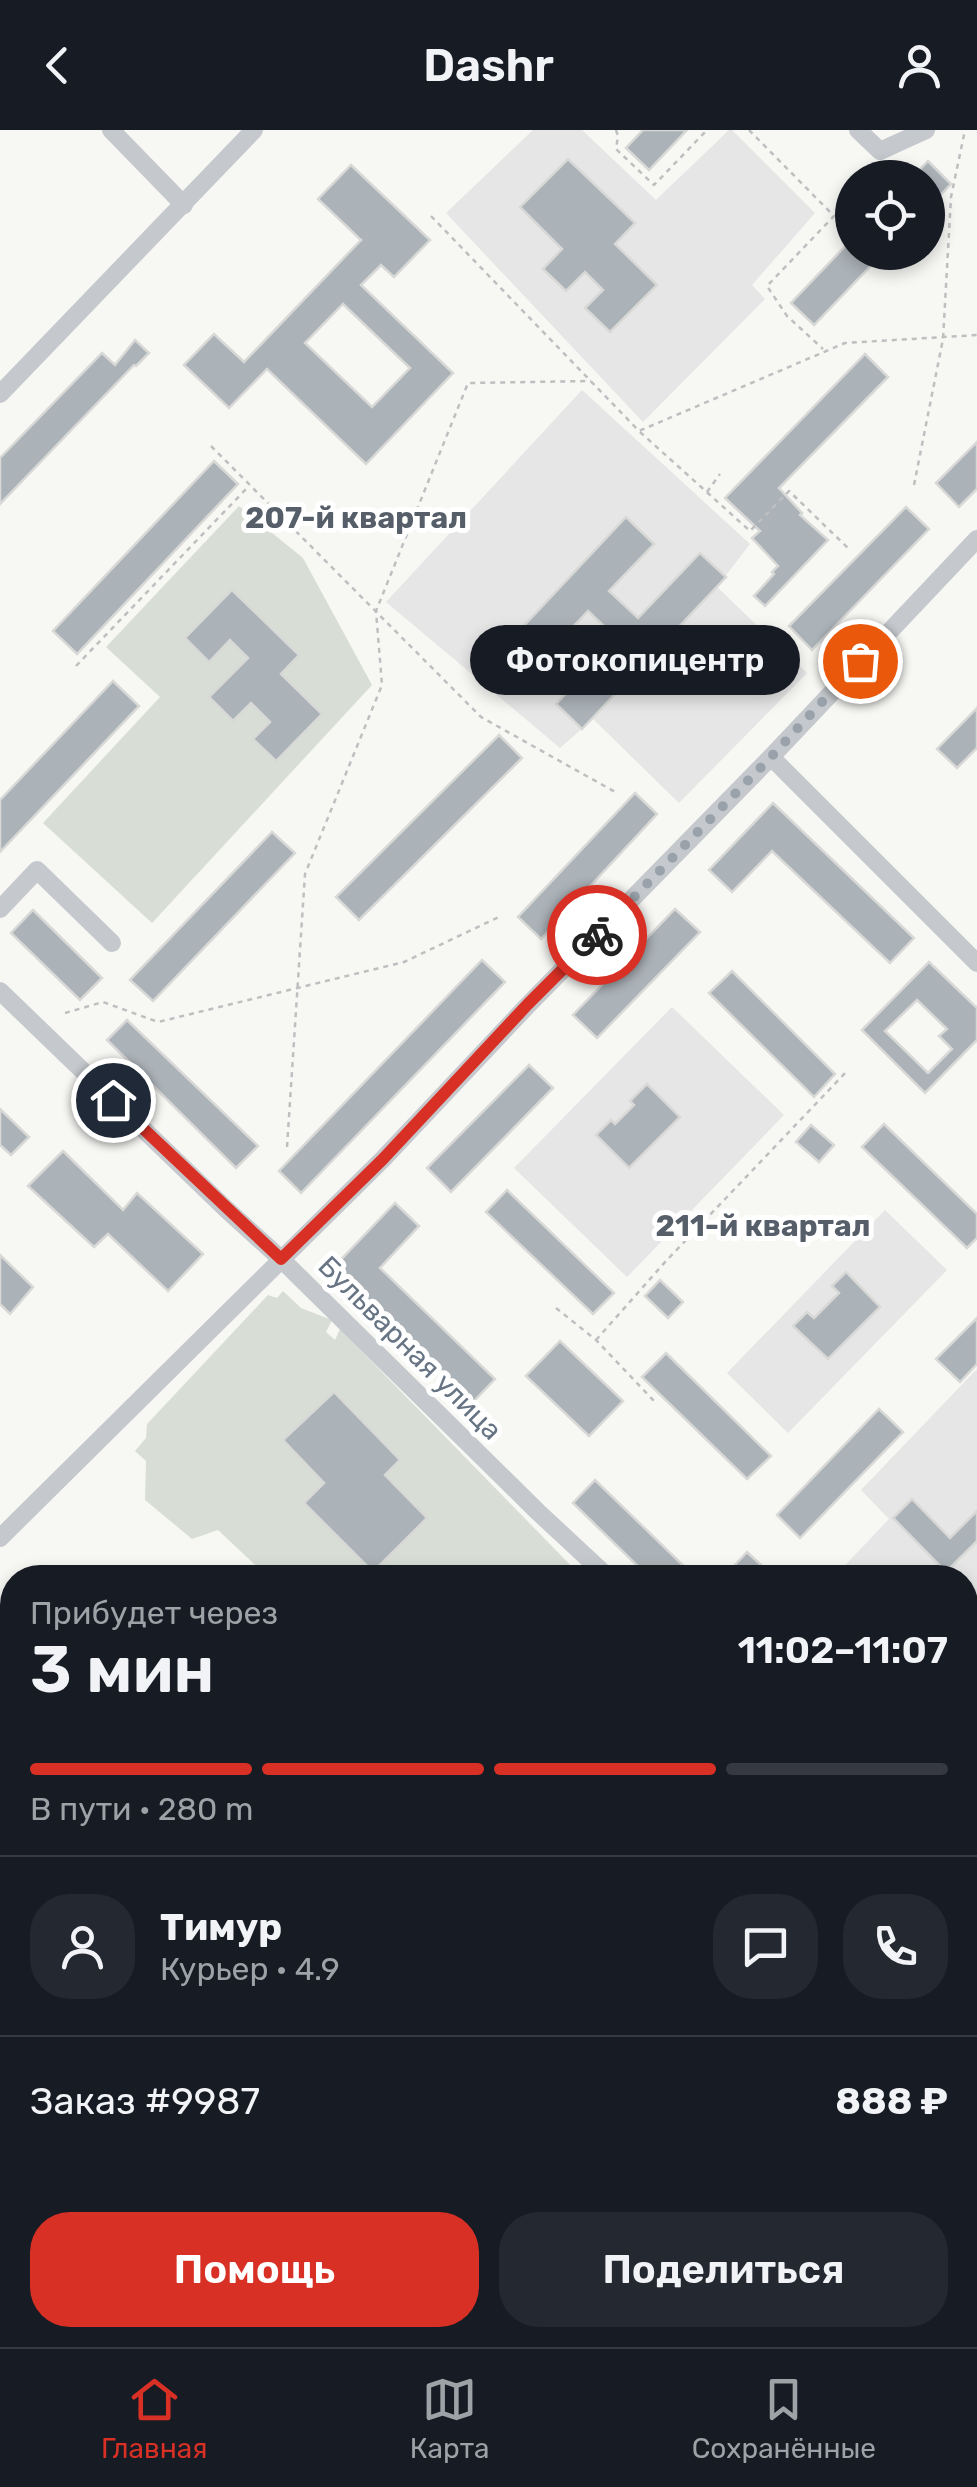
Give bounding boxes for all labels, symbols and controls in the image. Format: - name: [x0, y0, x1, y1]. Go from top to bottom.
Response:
- icon: back: [30, 38, 85, 93]
- icon: person: [892, 38, 947, 93]
- text: Dashr: [423, 39, 554, 92]
- map controls: [835, 160, 945, 270]
- button: locate: [835, 160, 945, 270]
- district label: 207-й квартал: [245, 500, 467, 536]
- pin: [818, 619, 903, 704]
- callout: Фотокопицентр: [470, 626, 800, 696]
- icon: bag: [833, 634, 888, 689]
- text: Фотокопицентр: [506, 641, 764, 679]
- courier: [547, 885, 647, 985]
- icon: bike: [570, 908, 625, 963]
- pin: [71, 1058, 156, 1143]
- icon: home: [86, 1073, 141, 1128]
- district label: 211-й квартал: [655, 1208, 871, 1244]
- street label: Бульварная улица: [311, 1249, 509, 1447]
- text: Прибудет через: [30, 1594, 278, 1632]
- text: 11:02–11:07: [738, 1627, 948, 1673]
- text: 3 мин: [30, 1631, 214, 1708]
- text: В пути · 280 m: [30, 1790, 254, 1828]
- button: person: [30, 1894, 135, 1999]
- button: chat: [713, 1894, 818, 1999]
- button: phone: [843, 1894, 948, 1999]
- text: Тимур: [160, 1904, 282, 1950]
- text: Курьер · 4.9: [160, 1950, 340, 1988]
- text: Заказ #9987: [30, 2078, 260, 2124]
- text: 888 ₽: [835, 2078, 948, 2124]
- button: Помощь: [30, 2212, 479, 2327]
- button: Поделиться: [499, 2212, 948, 2327]
- tab: Главная: [101, 2372, 208, 2465]
- tab: Карта: [410, 2372, 490, 2465]
- tab: Сохранённые: [692, 2372, 876, 2465]

